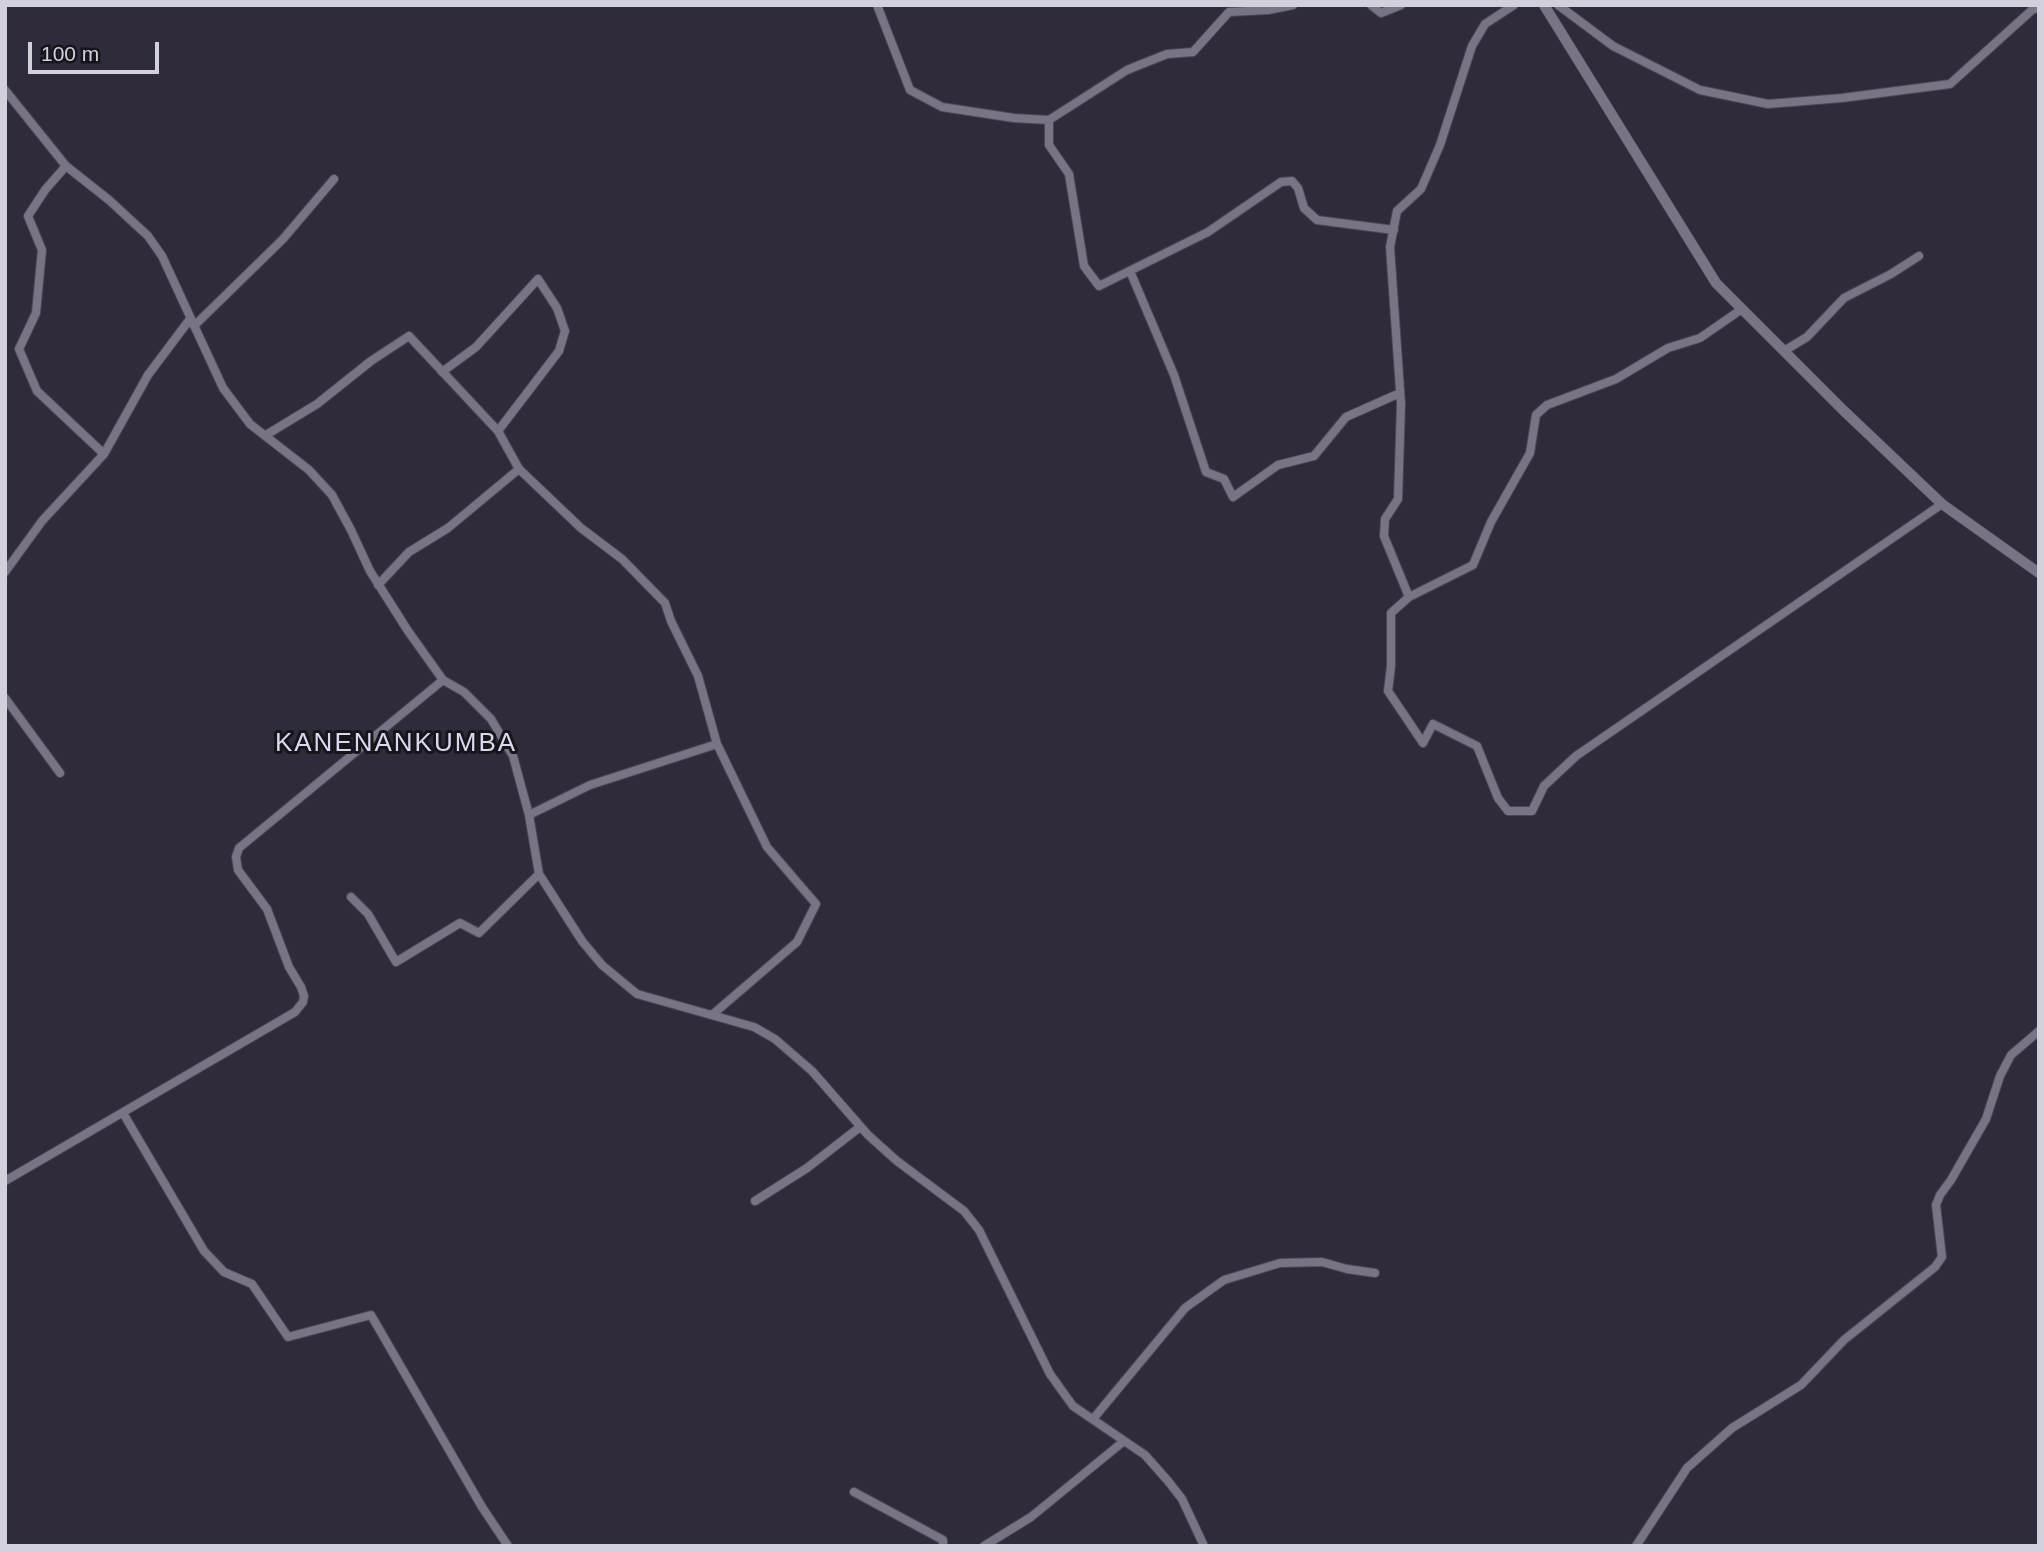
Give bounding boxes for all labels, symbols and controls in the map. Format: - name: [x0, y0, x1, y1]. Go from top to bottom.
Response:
- scale bar: [32, 28, 163, 72]
- text: 100 m: [41, 42, 99, 65]
- district label: KANENANKUMBA: [276, 728, 516, 760]

